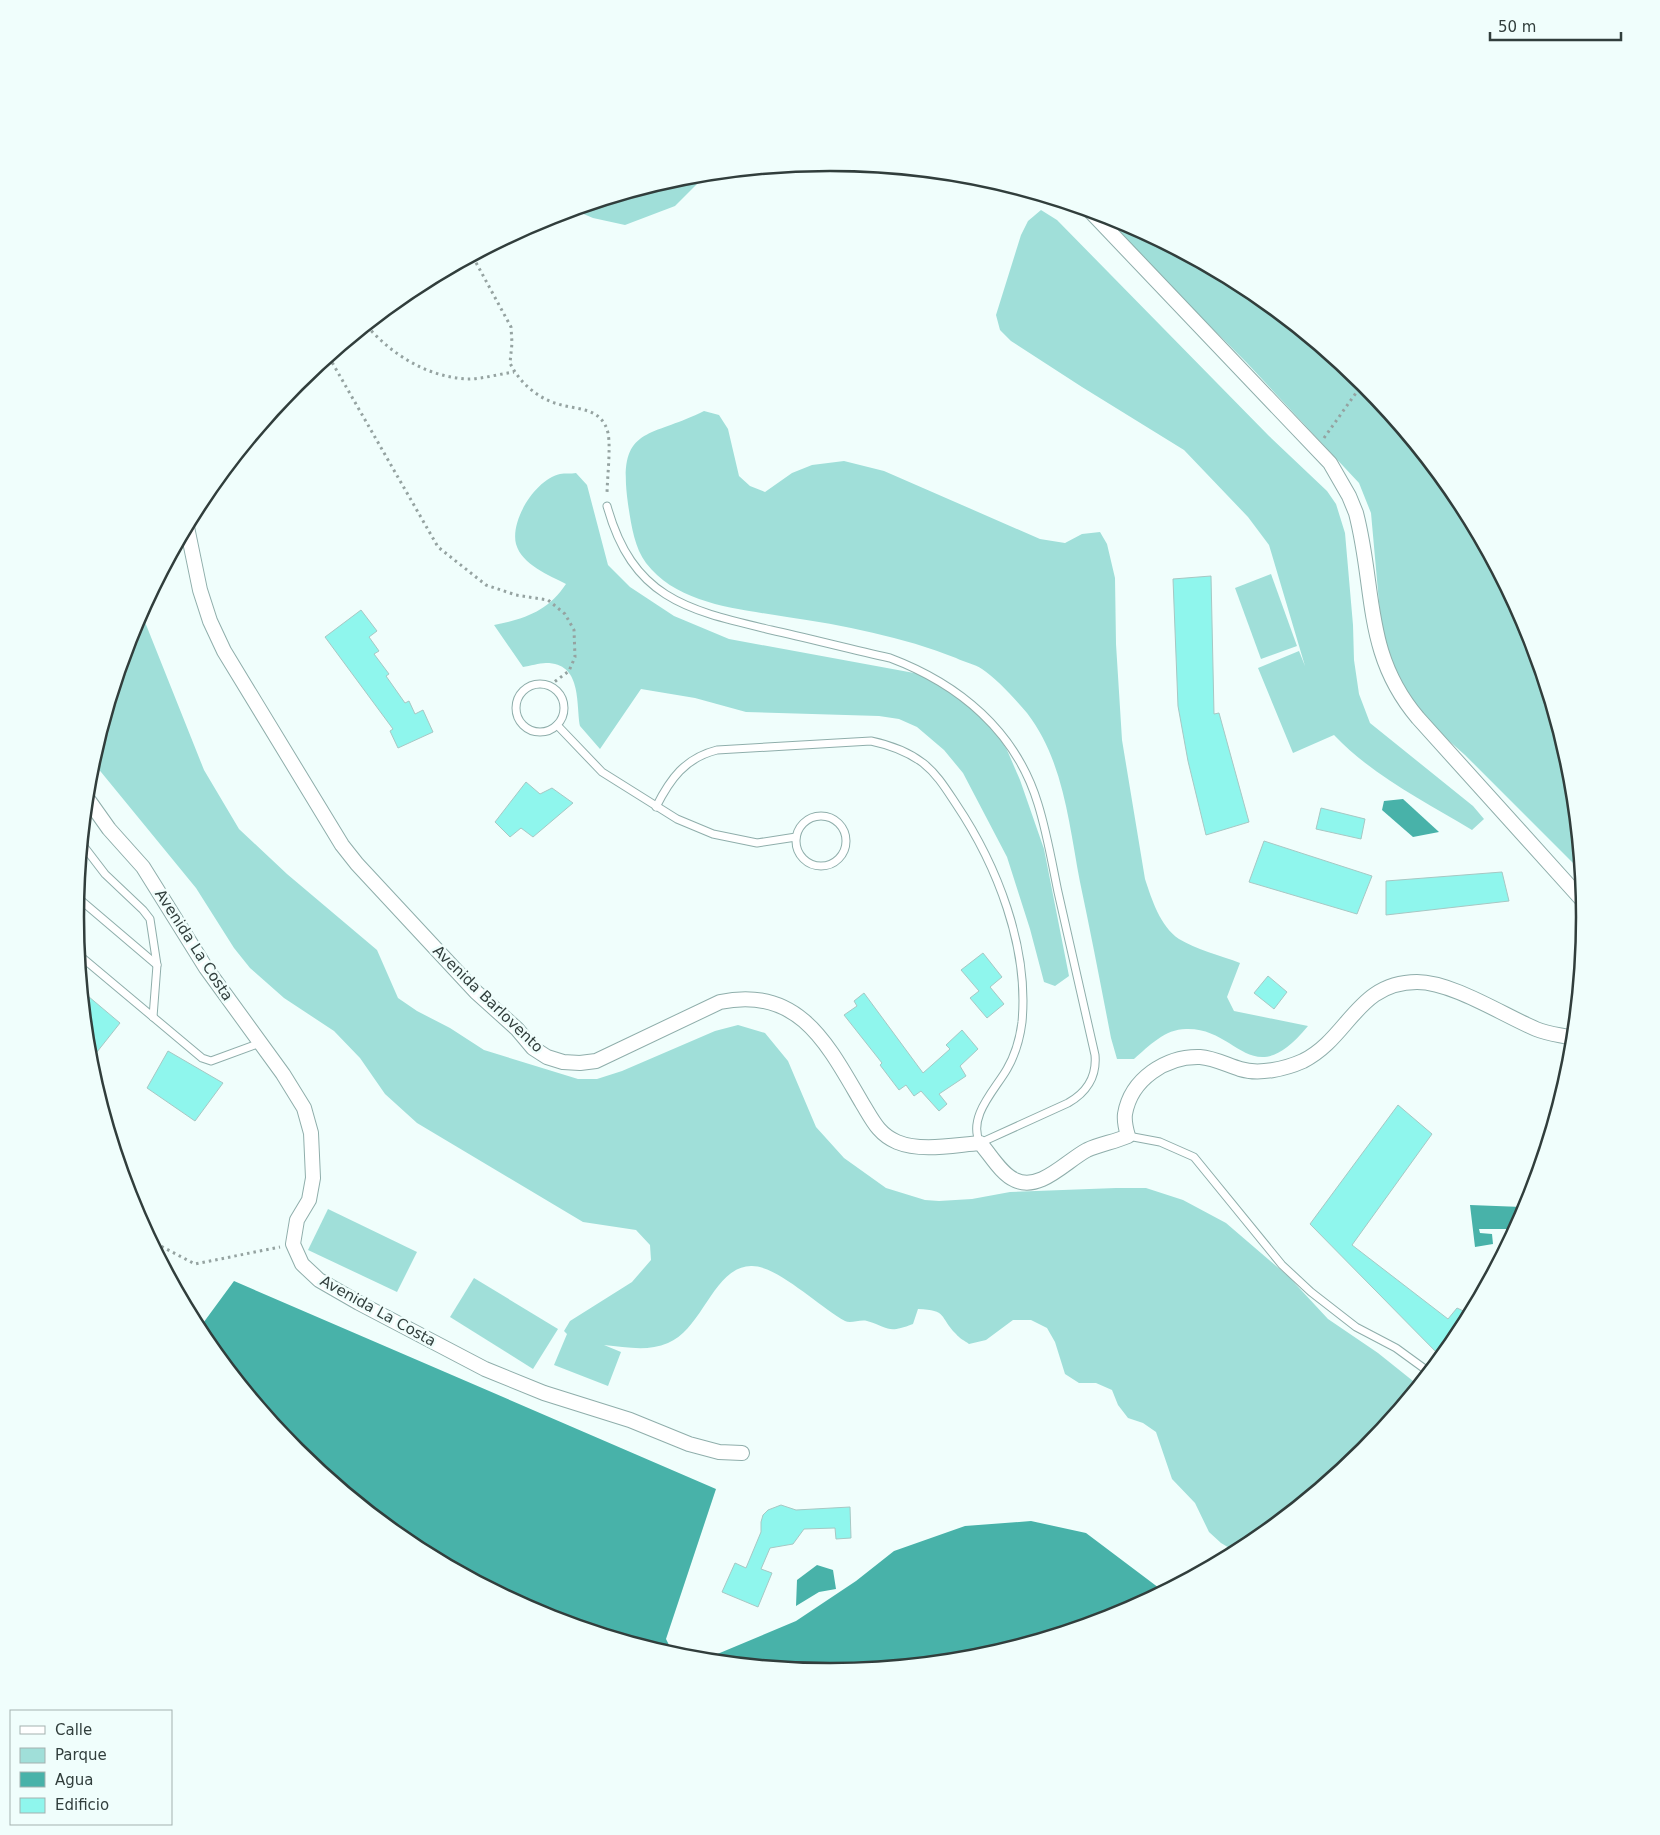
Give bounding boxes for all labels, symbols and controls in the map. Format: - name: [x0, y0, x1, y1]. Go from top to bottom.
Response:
- scale bar: [1490, 10, 1621, 42]
- text: 50 m: [1498, 18, 1536, 36]
- street label: Avenida La Costa: [151, 886, 237, 1004]
- street label: Avenida Barlovento: [429, 942, 547, 1056]
- street label: Avenida La Costa: [317, 1272, 439, 1350]
- legend: [10, 1710, 172, 1825]
- text: Calle: [55, 1721, 92, 1739]
- text: Parque: [55, 1746, 107, 1764]
- text: Agua: [55, 1771, 93, 1789]
- text: Edificio: [55, 1796, 109, 1814]

